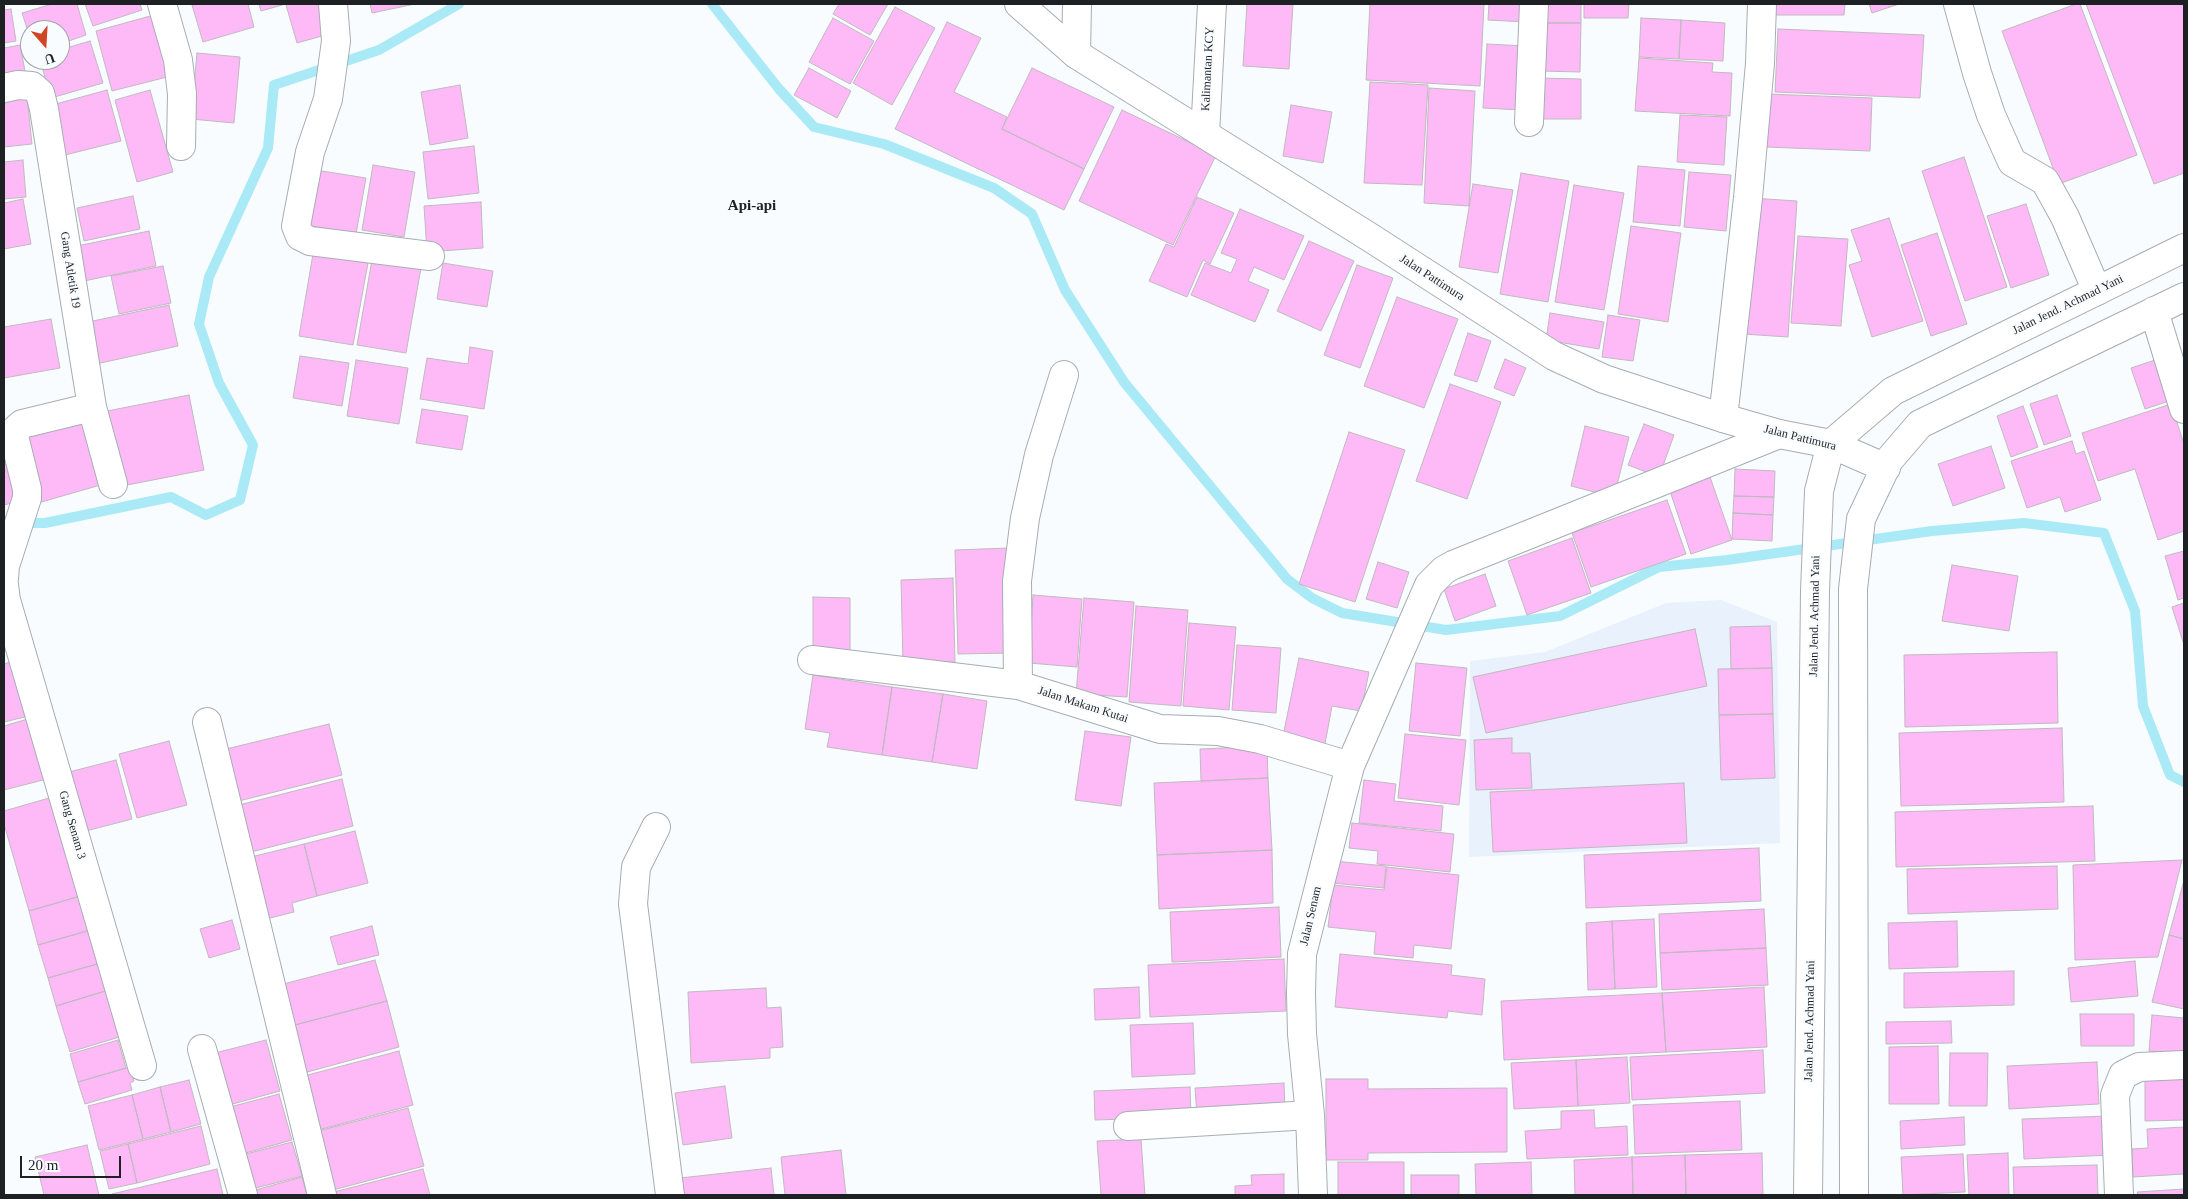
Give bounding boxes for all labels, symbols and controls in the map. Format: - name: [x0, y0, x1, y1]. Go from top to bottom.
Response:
- north arrow: [20, 20, 70, 70]
- street label: Kalimantan KCY: [1199, 27, 1217, 111]
- text: U: [42, 50, 57, 67]
- district label: Api-api: [728, 197, 776, 215]
- street label: Gang Atletik 19: [57, 231, 83, 309]
- street label: Jalan Pattimura: [1397, 252, 1467, 304]
- street label: Jalan Jend. Achmad Yani: [2010, 272, 2126, 338]
- street label: Jalan Pattimura: [1762, 422, 1838, 454]
- street label: Jalan Jend. Achmad Yani: [1807, 555, 1823, 677]
- street label: Jalan Makam Kutai: [1036, 684, 1130, 726]
- street label: Gang Senam 3: [55, 789, 89, 861]
- street label: Jalan Senam: [1297, 885, 1325, 947]
- street label: Jalan Jend. Achmad Yani: [1802, 960, 1818, 1082]
- scale bar: [22, 1146, 124, 1178]
- text: 20 m: [28, 1157, 58, 1173]

